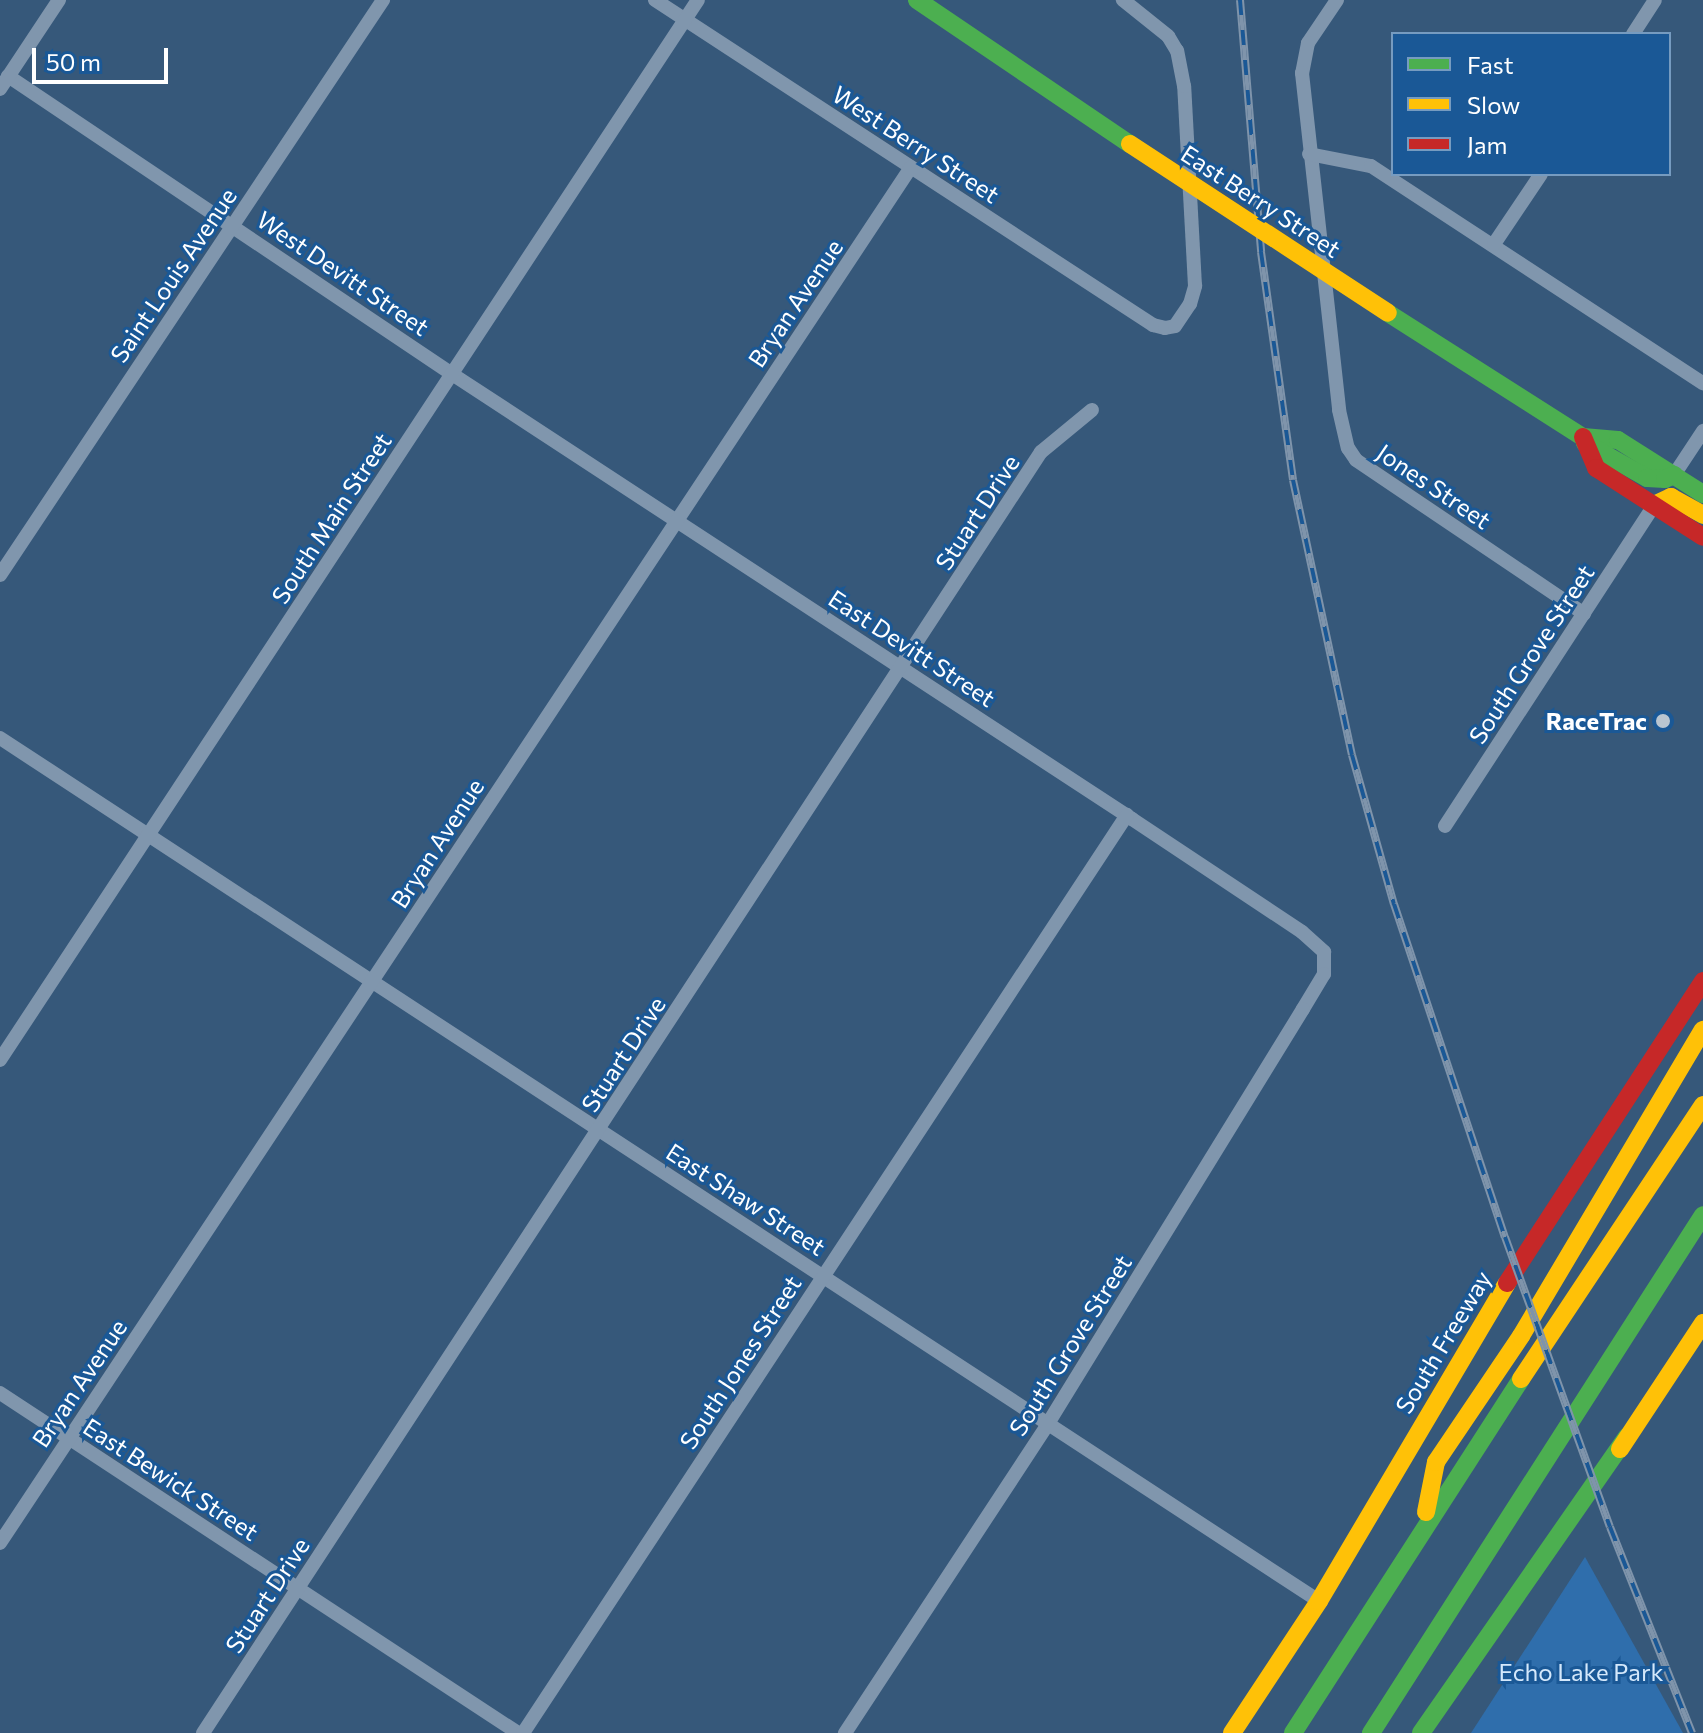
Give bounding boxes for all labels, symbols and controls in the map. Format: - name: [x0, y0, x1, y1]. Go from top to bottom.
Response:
- scale bar: [36, 32, 172, 82]
- legend: [1391, 32, 1671, 176]
- text: 50 m: [46, 47, 101, 76]
- text: Fast: [1467, 50, 1514, 79]
- street label: West Berry Street: [827, 79, 1005, 209]
- text: Slow: [1467, 90, 1520, 119]
- text: Jam: [1467, 130, 1507, 159]
- street label: East Berry Street: [1176, 139, 1346, 263]
- street label: Saint Louis Avenue: [104, 182, 242, 368]
- street label: West Devitt Street: [251, 205, 435, 341]
- street label: Bryan Avenue: [742, 234, 848, 372]
- street label: South Main Street: [265, 427, 397, 609]
- street label: Jones Street: [1372, 437, 1496, 535]
- street label: Stuart Drive: [929, 449, 1025, 575]
- street label: South Grove Street: [1462, 559, 1600, 749]
- street label: East Devitt Street: [823, 583, 1001, 713]
- place label: RaceTrac: [1546, 707, 1647, 735]
- marker: RaceTrac: [1654, 712, 1672, 730]
- street label: Bryan Avenue: [385, 773, 489, 913]
- street label: Stuart Drive: [575, 991, 671, 1117]
- street label: East Shaw Street: [661, 1137, 831, 1261]
- street label: South Grove Street: [1003, 1249, 1137, 1441]
- street label: South Freeway: [1389, 1265, 1497, 1419]
- street label: South Jones Street: [673, 1270, 807, 1454]
- street label: Bryan Avenue: [26, 1314, 132, 1452]
- street label: East Bewick Street: [78, 1412, 264, 1546]
- street label: Stuart Drive: [219, 1532, 315, 1658]
- park label: Echo Lake Park: [1498, 1658, 1664, 1686]

